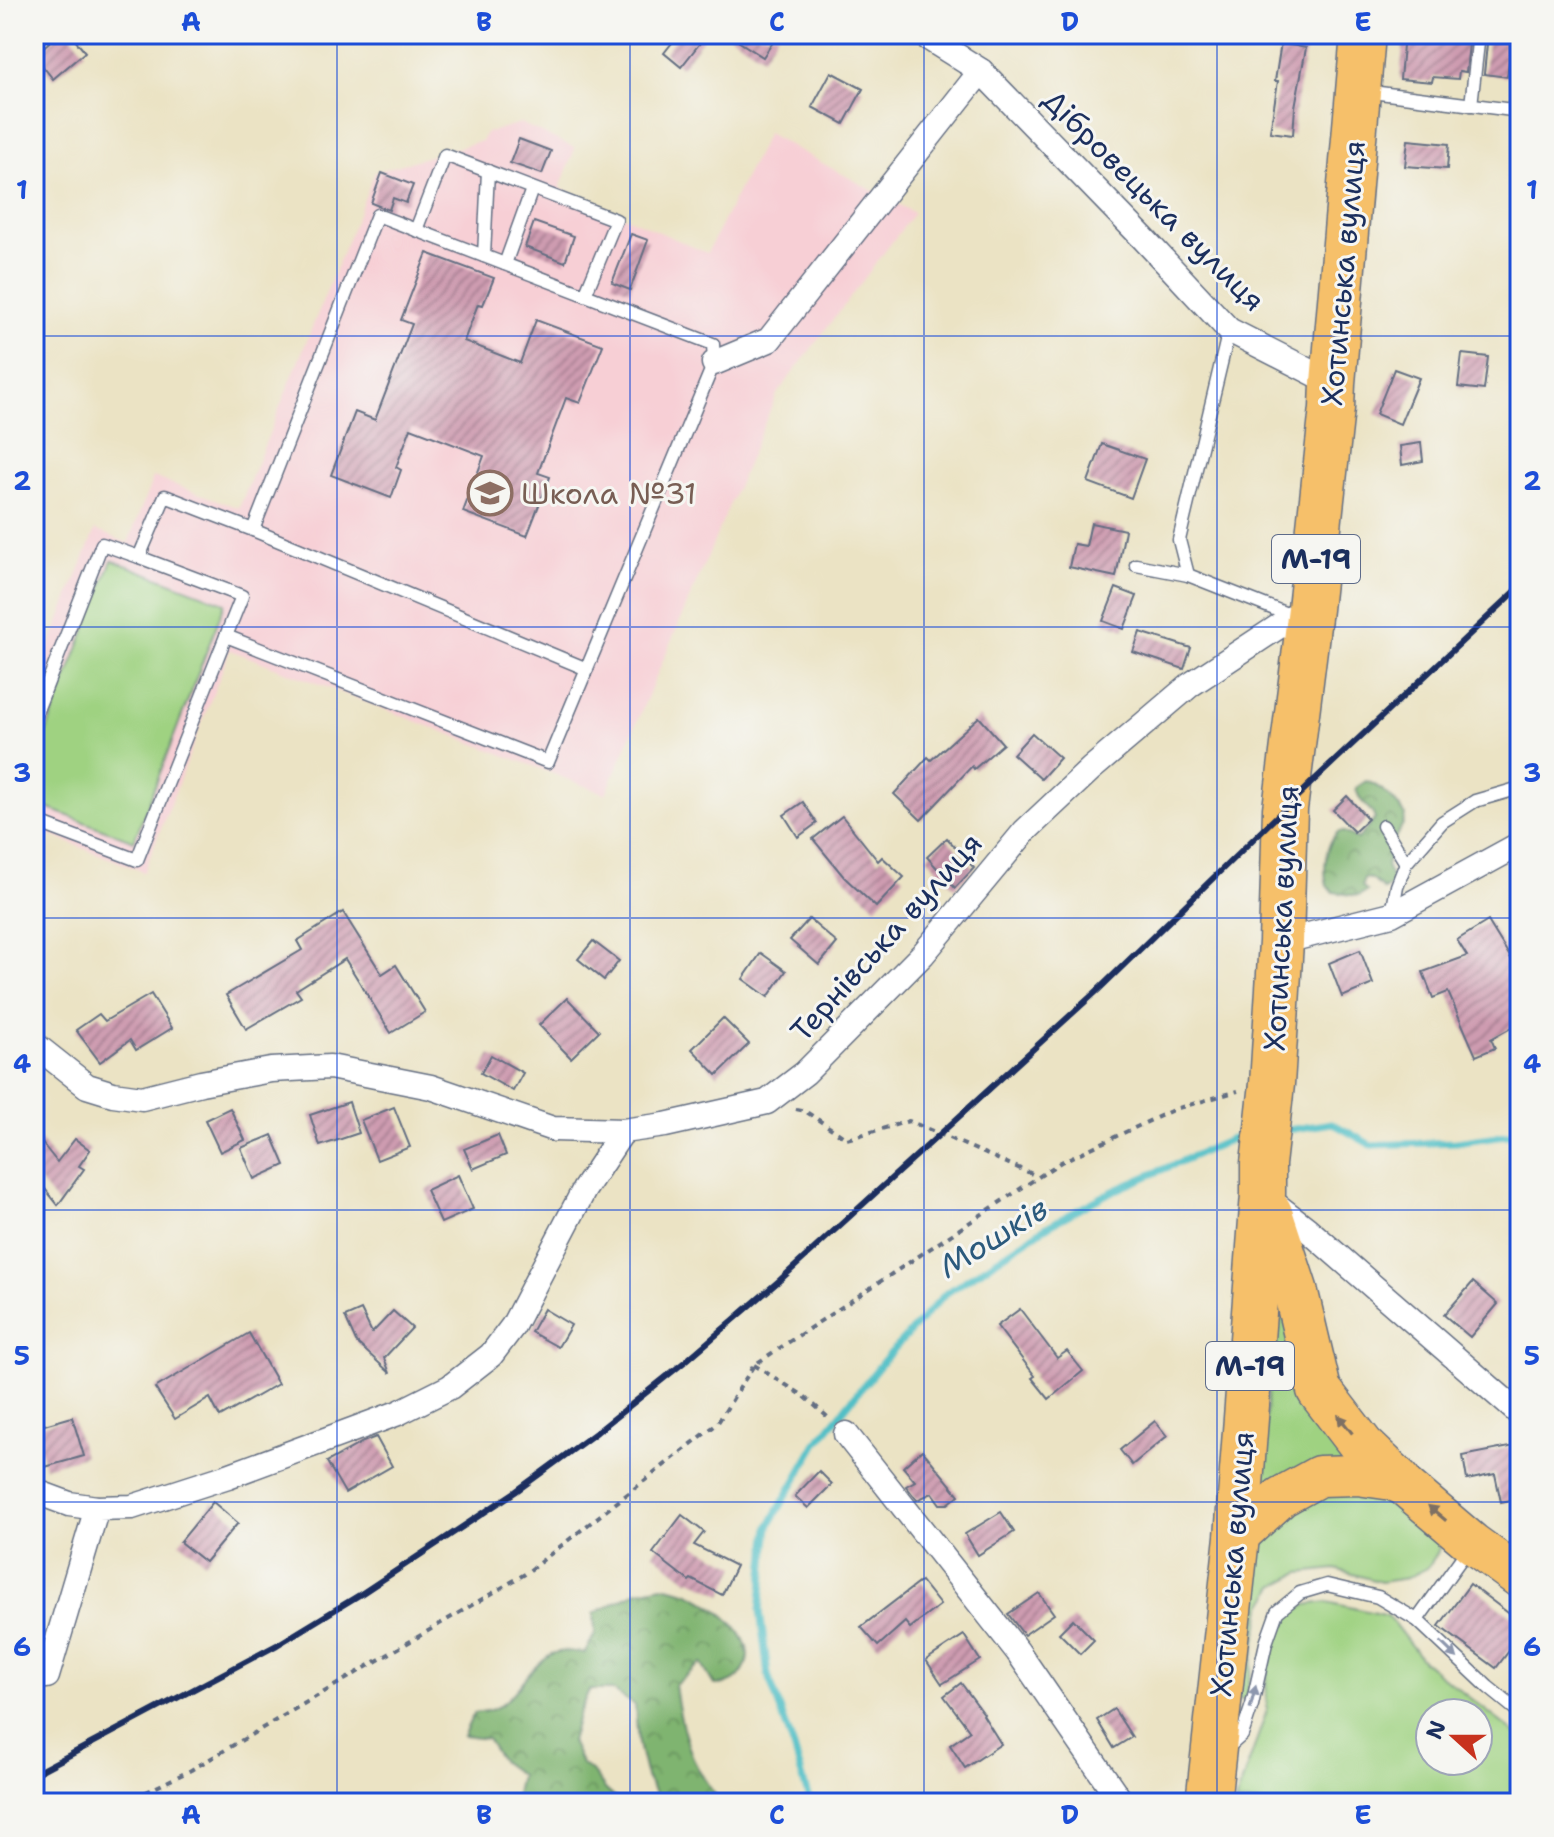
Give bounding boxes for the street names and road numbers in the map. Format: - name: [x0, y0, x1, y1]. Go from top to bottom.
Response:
- street label: Дібровецька вулиця: [1034, 80, 1274, 320]
- street label: Хотинська вулиця: [1311, 139, 1375, 407]
- road number: М-19: [1272, 535, 1360, 583]
- street label: Хотинська вулиця: [1254, 784, 1308, 1052]
- street label: Тернівська вулиця: [781, 823, 991, 1051]
- road number: М-19: [1206, 1342, 1294, 1390]
- street label: Хотинська вулиця: [1200, 1430, 1264, 1698]

